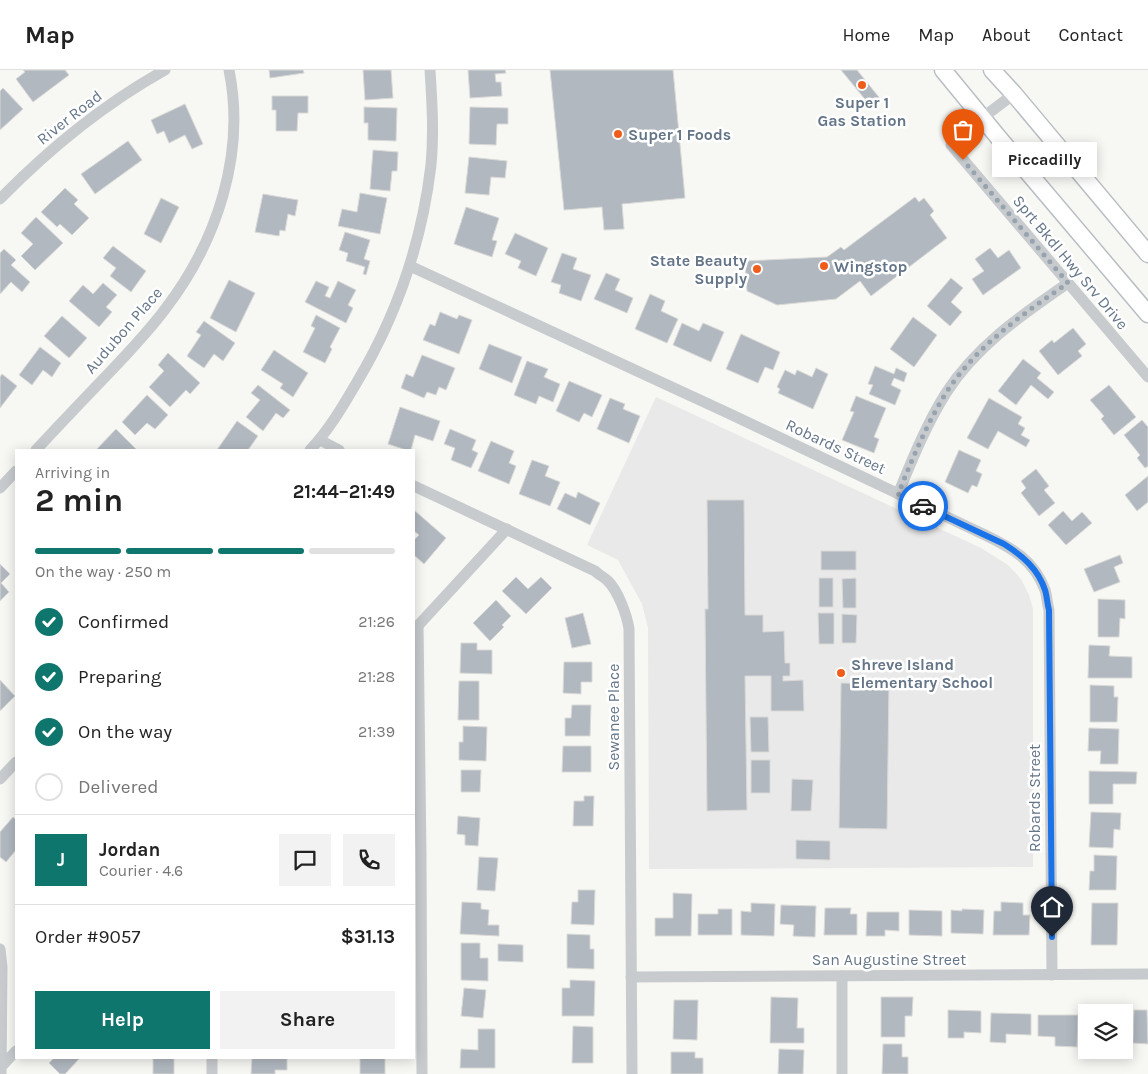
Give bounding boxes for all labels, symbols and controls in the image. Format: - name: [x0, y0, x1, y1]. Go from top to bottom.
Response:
- text: Map: [25, 21, 75, 49]
- text: Home: [842, 24, 890, 46]
- text: Map: [918, 24, 954, 46]
- text: About: [982, 24, 1031, 46]
- text: Contact: [1059, 24, 1123, 46]
- marker: Super 1 Gas Station: [856, 79, 868, 91]
- street label: River Road: [33, 86, 106, 149]
- place label: Super 1 Gas Station: [817, 93, 907, 130]
- pin: [942, 109, 984, 160]
- icon: bag: [949, 116, 977, 144]
- place label: Super 1 Foods: [628, 125, 731, 144]
- marker: Super 1 Foods: [612, 128, 624, 140]
- callout: Piccadilly: [993, 142, 1098, 178]
- text: Piccadilly: [1008, 150, 1081, 169]
- street label: Sprt Bkdl Hwy Srv Drive: [1009, 191, 1132, 333]
- place label: State Beauty Supply: [650, 251, 747, 288]
- place label: Wingstop: [834, 257, 907, 276]
- marker: Wingstop: [818, 260, 830, 272]
- marker: State Beauty Supply: [751, 263, 763, 275]
- street label: Audubon Place: [81, 283, 166, 377]
- street label: Robards Street: [783, 415, 889, 478]
- text: Arriving in: [35, 463, 110, 482]
- text: 21:44–21:49: [293, 481, 395, 503]
- courier: [898, 481, 948, 531]
- text: 2 min: [35, 482, 123, 519]
- icon: car: [909, 492, 937, 520]
- text: On the way · 250 m: [35, 562, 171, 581]
- icon: check: [35, 608, 63, 636]
- text: Confirmed: [78, 611, 169, 633]
- text: 21:26: [358, 612, 395, 631]
- place label: Shreve Island Elementary School: [851, 655, 993, 692]
- icon: check: [35, 663, 63, 691]
- street label: Sewanee Place: [604, 664, 623, 770]
- text: Preparing: [78, 666, 161, 688]
- text: 21:28: [358, 667, 395, 686]
- marker: Shreve Island Elementary School: [835, 667, 847, 679]
- icon: check: [35, 718, 63, 746]
- text: On the way: [78, 721, 172, 743]
- text: 21:39: [358, 722, 395, 741]
- street label: Robards Street: [1025, 744, 1044, 852]
- text: Delivered: [78, 776, 158, 798]
- button: chat: [279, 834, 331, 886]
- button: phone: [343, 834, 395, 886]
- text: Jordan: [99, 839, 160, 861]
- text: J: [57, 849, 65, 871]
- text: Courier · 4.6: [99, 861, 183, 880]
- pin: [1031, 886, 1073, 937]
- icon: home: [1038, 893, 1066, 921]
- text: Order #9057: [35, 926, 140, 948]
- text: $31.13: [341, 926, 395, 948]
- street label: San Augustine Street: [812, 950, 966, 969]
- button: Help: [35, 991, 210, 1049]
- button: Share: [220, 991, 395, 1049]
- map controls: [1078, 1004, 1133, 1059]
- button: layers: [1078, 1004, 1133, 1059]

